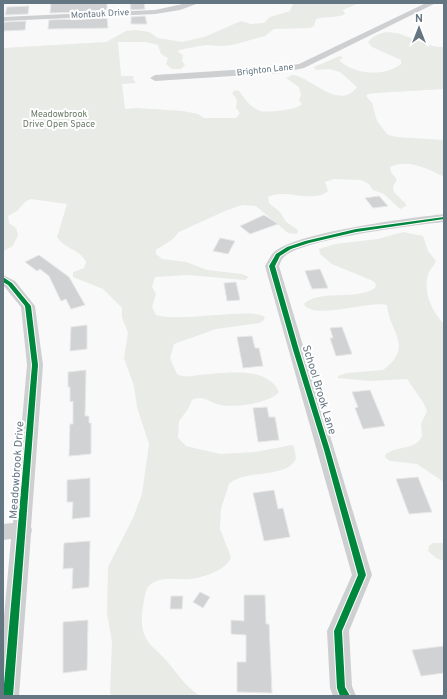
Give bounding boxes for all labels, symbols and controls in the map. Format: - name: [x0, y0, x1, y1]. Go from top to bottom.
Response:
- street label: Montauk Drive: [71, 7, 130, 21]
- north arrow: [399, 8, 439, 48]
- text: N: [415, 12, 423, 26]
- street label: Brighton Lane: [236, 62, 294, 78]
- park label: Meadowbrook Drive Open Space: [23, 109, 95, 130]
- street label: School Brook Lane: [299, 344, 339, 436]
- street label: Meadowbrook Drive: [7, 421, 27, 519]

